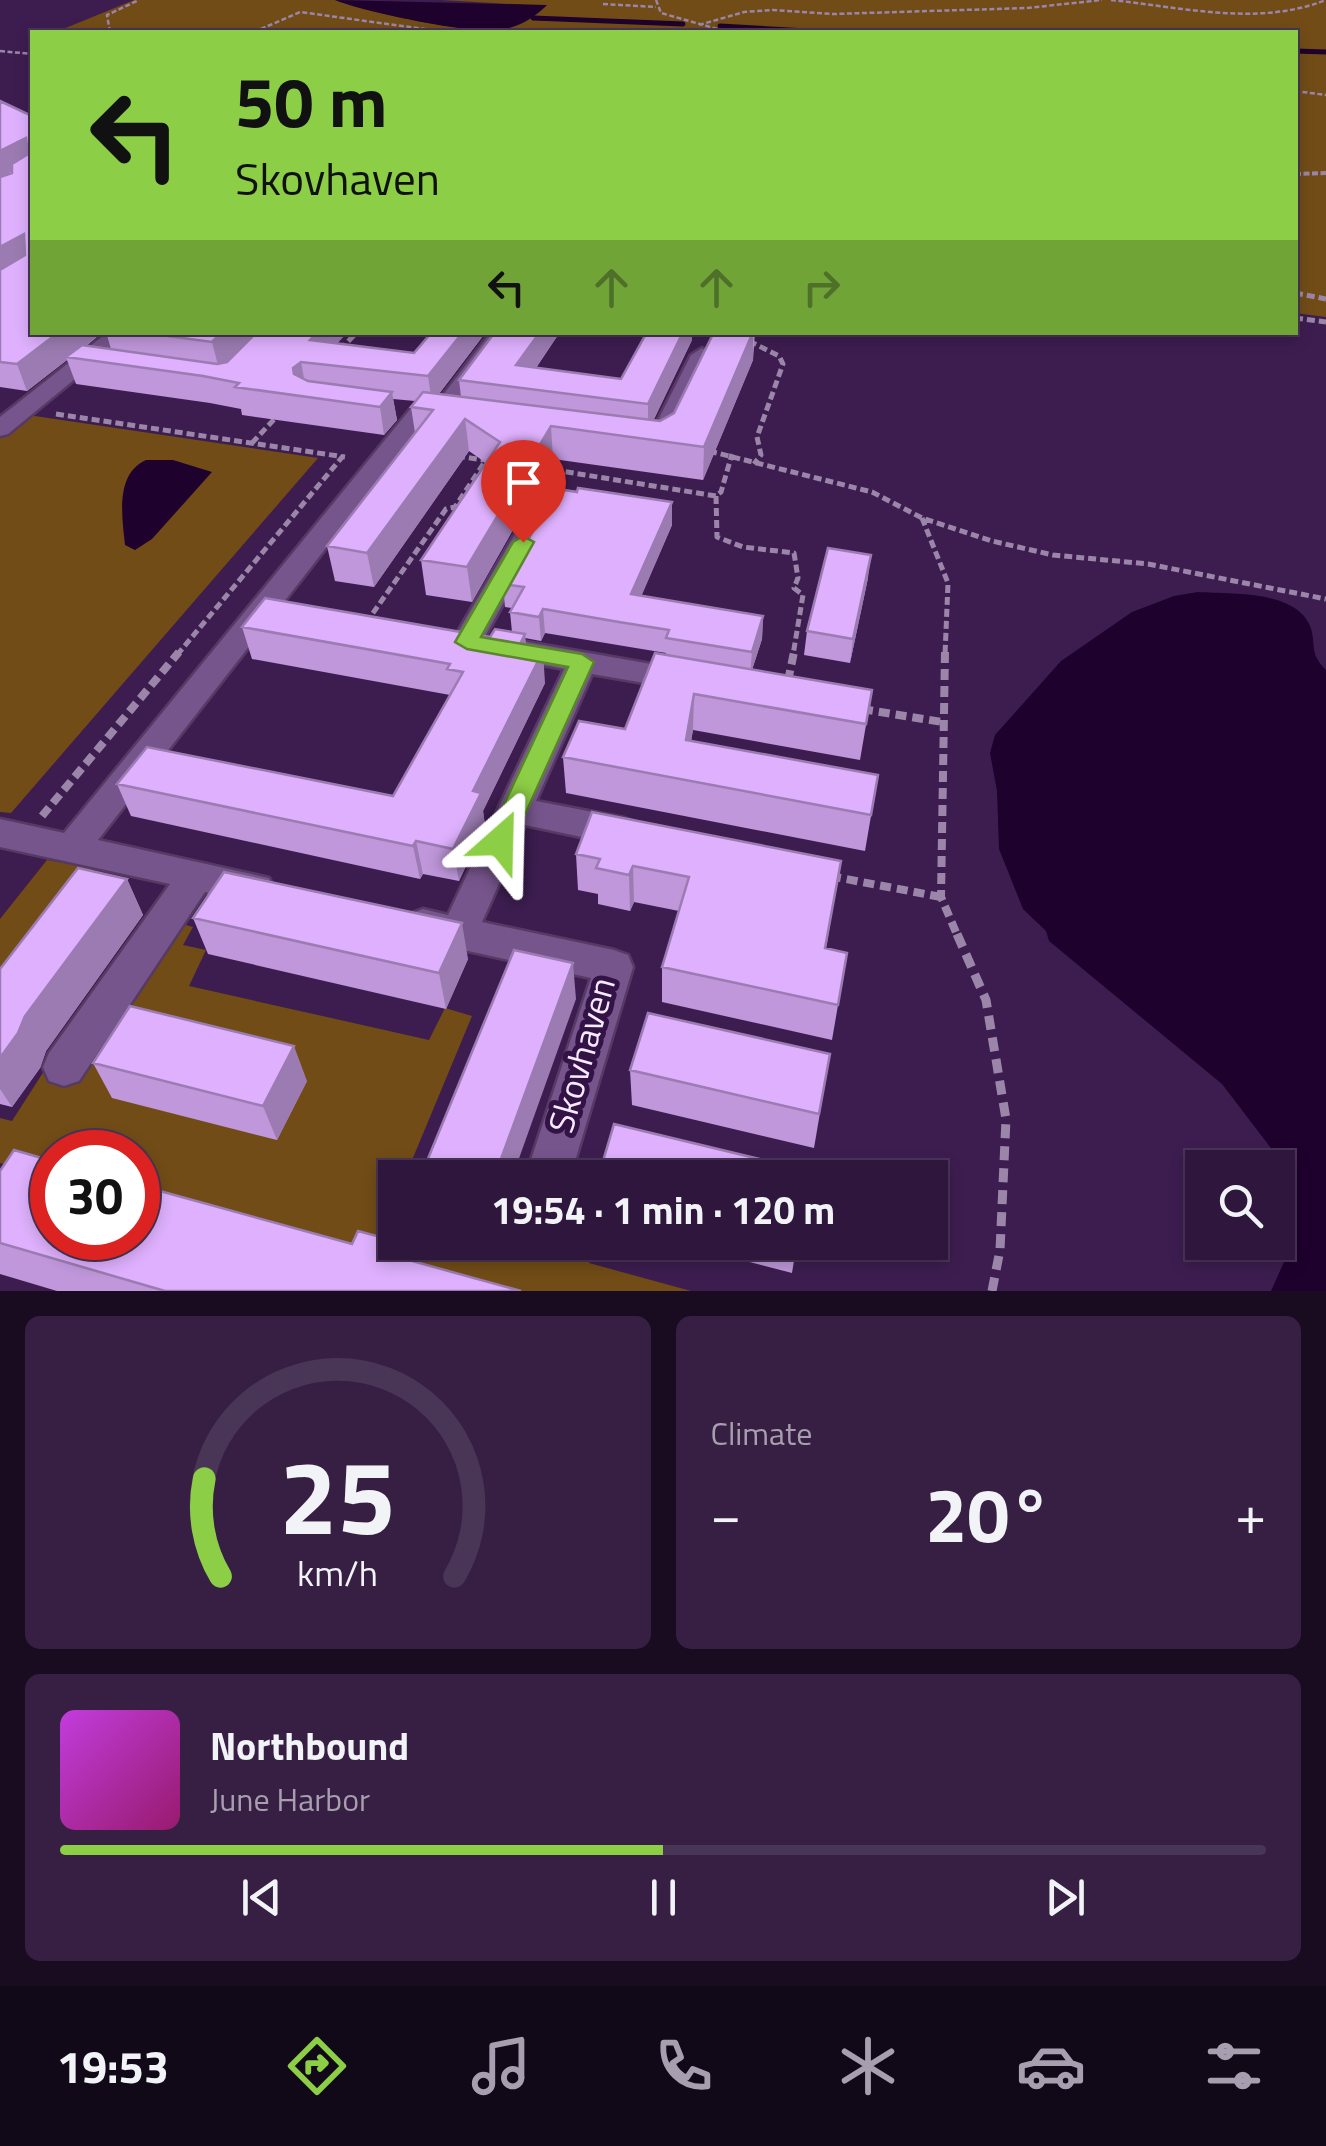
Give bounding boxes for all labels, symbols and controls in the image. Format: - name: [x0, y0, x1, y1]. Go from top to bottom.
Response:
- text: 50 m: [235, 48, 388, 154]
- icon: left: [70, 70, 200, 200]
- text: Skovhaven: [235, 144, 440, 212]
- icon: left: [479, 260, 534, 315]
- icon: ahead: [584, 260, 639, 315]
- icon: ahead: [689, 260, 744, 315]
- icon: right: [794, 260, 849, 315]
- pin: [481, 440, 566, 543]
- icon: arrive: [496, 455, 551, 510]
- position arrow: [448, 789, 552, 893]
- street label: Skovhaven: [533, 971, 629, 1139]
- speed limit sign: 30: [30, 1130, 160, 1260]
- map controls: [1185, 1150, 1295, 1260]
- button: search: [1185, 1150, 1295, 1260]
- text: 19:54 · 1 min · 120 m: [491, 1181, 835, 1239]
- text: Climate: [711, 1409, 812, 1457]
- text: 25: [280, 1416, 396, 1574]
- text: 20°: [925, 1457, 1051, 1571]
- text: −: [711, 1472, 741, 1555]
- text: +: [1235, 1472, 1266, 1555]
- text: km/h: [297, 1545, 378, 1600]
- text: Northbound: [210, 1717, 409, 1775]
- text: June Harbor: [210, 1775, 370, 1823]
- icon: previous: [234, 1870, 289, 1925]
- icon: pause: [636, 1870, 691, 1925]
- icon: next: [1038, 1870, 1093, 1925]
- icon: directions: [282, 2031, 352, 2101]
- icon: music: [466, 2031, 536, 2101]
- icon: phone: [649, 2031, 719, 2101]
- icon: climate: [833, 2031, 903, 2101]
- icon: car: [1016, 2031, 1086, 2101]
- icon: filters: [1199, 2031, 1269, 2101]
- text: 19:53: [57, 2032, 169, 2100]

